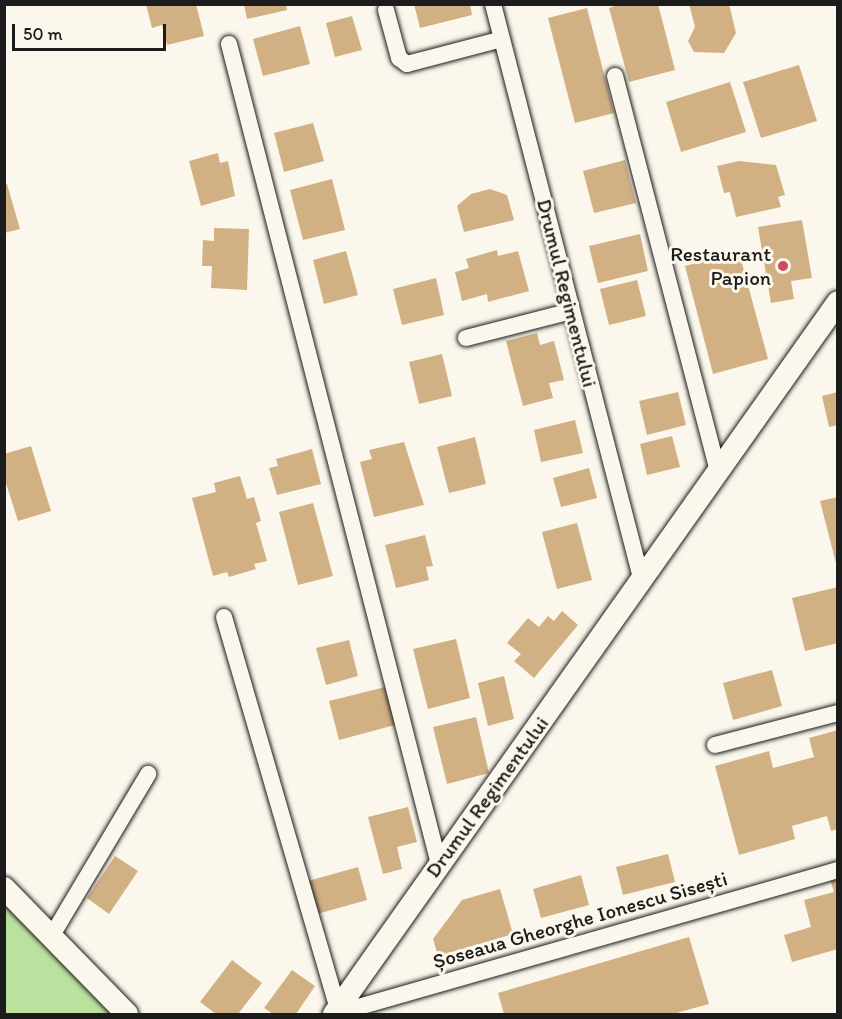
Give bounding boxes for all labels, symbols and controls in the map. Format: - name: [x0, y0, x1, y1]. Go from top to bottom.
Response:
- scale bar: [15, 12, 170, 50]
- text: 50 m: [23, 23, 63, 45]
- street label: Drumul Regimentului: [531, 196, 603, 390]
- place label: Restaurant Papion: [670, 241, 771, 291]
- marker: Restaurant Papion: [776, 259, 790, 273]
- street label: Drumul Regimentului: [420, 712, 554, 882]
- street label: Șoseaua Gheorghe Ionescu Sisești: [430, 866, 730, 974]

